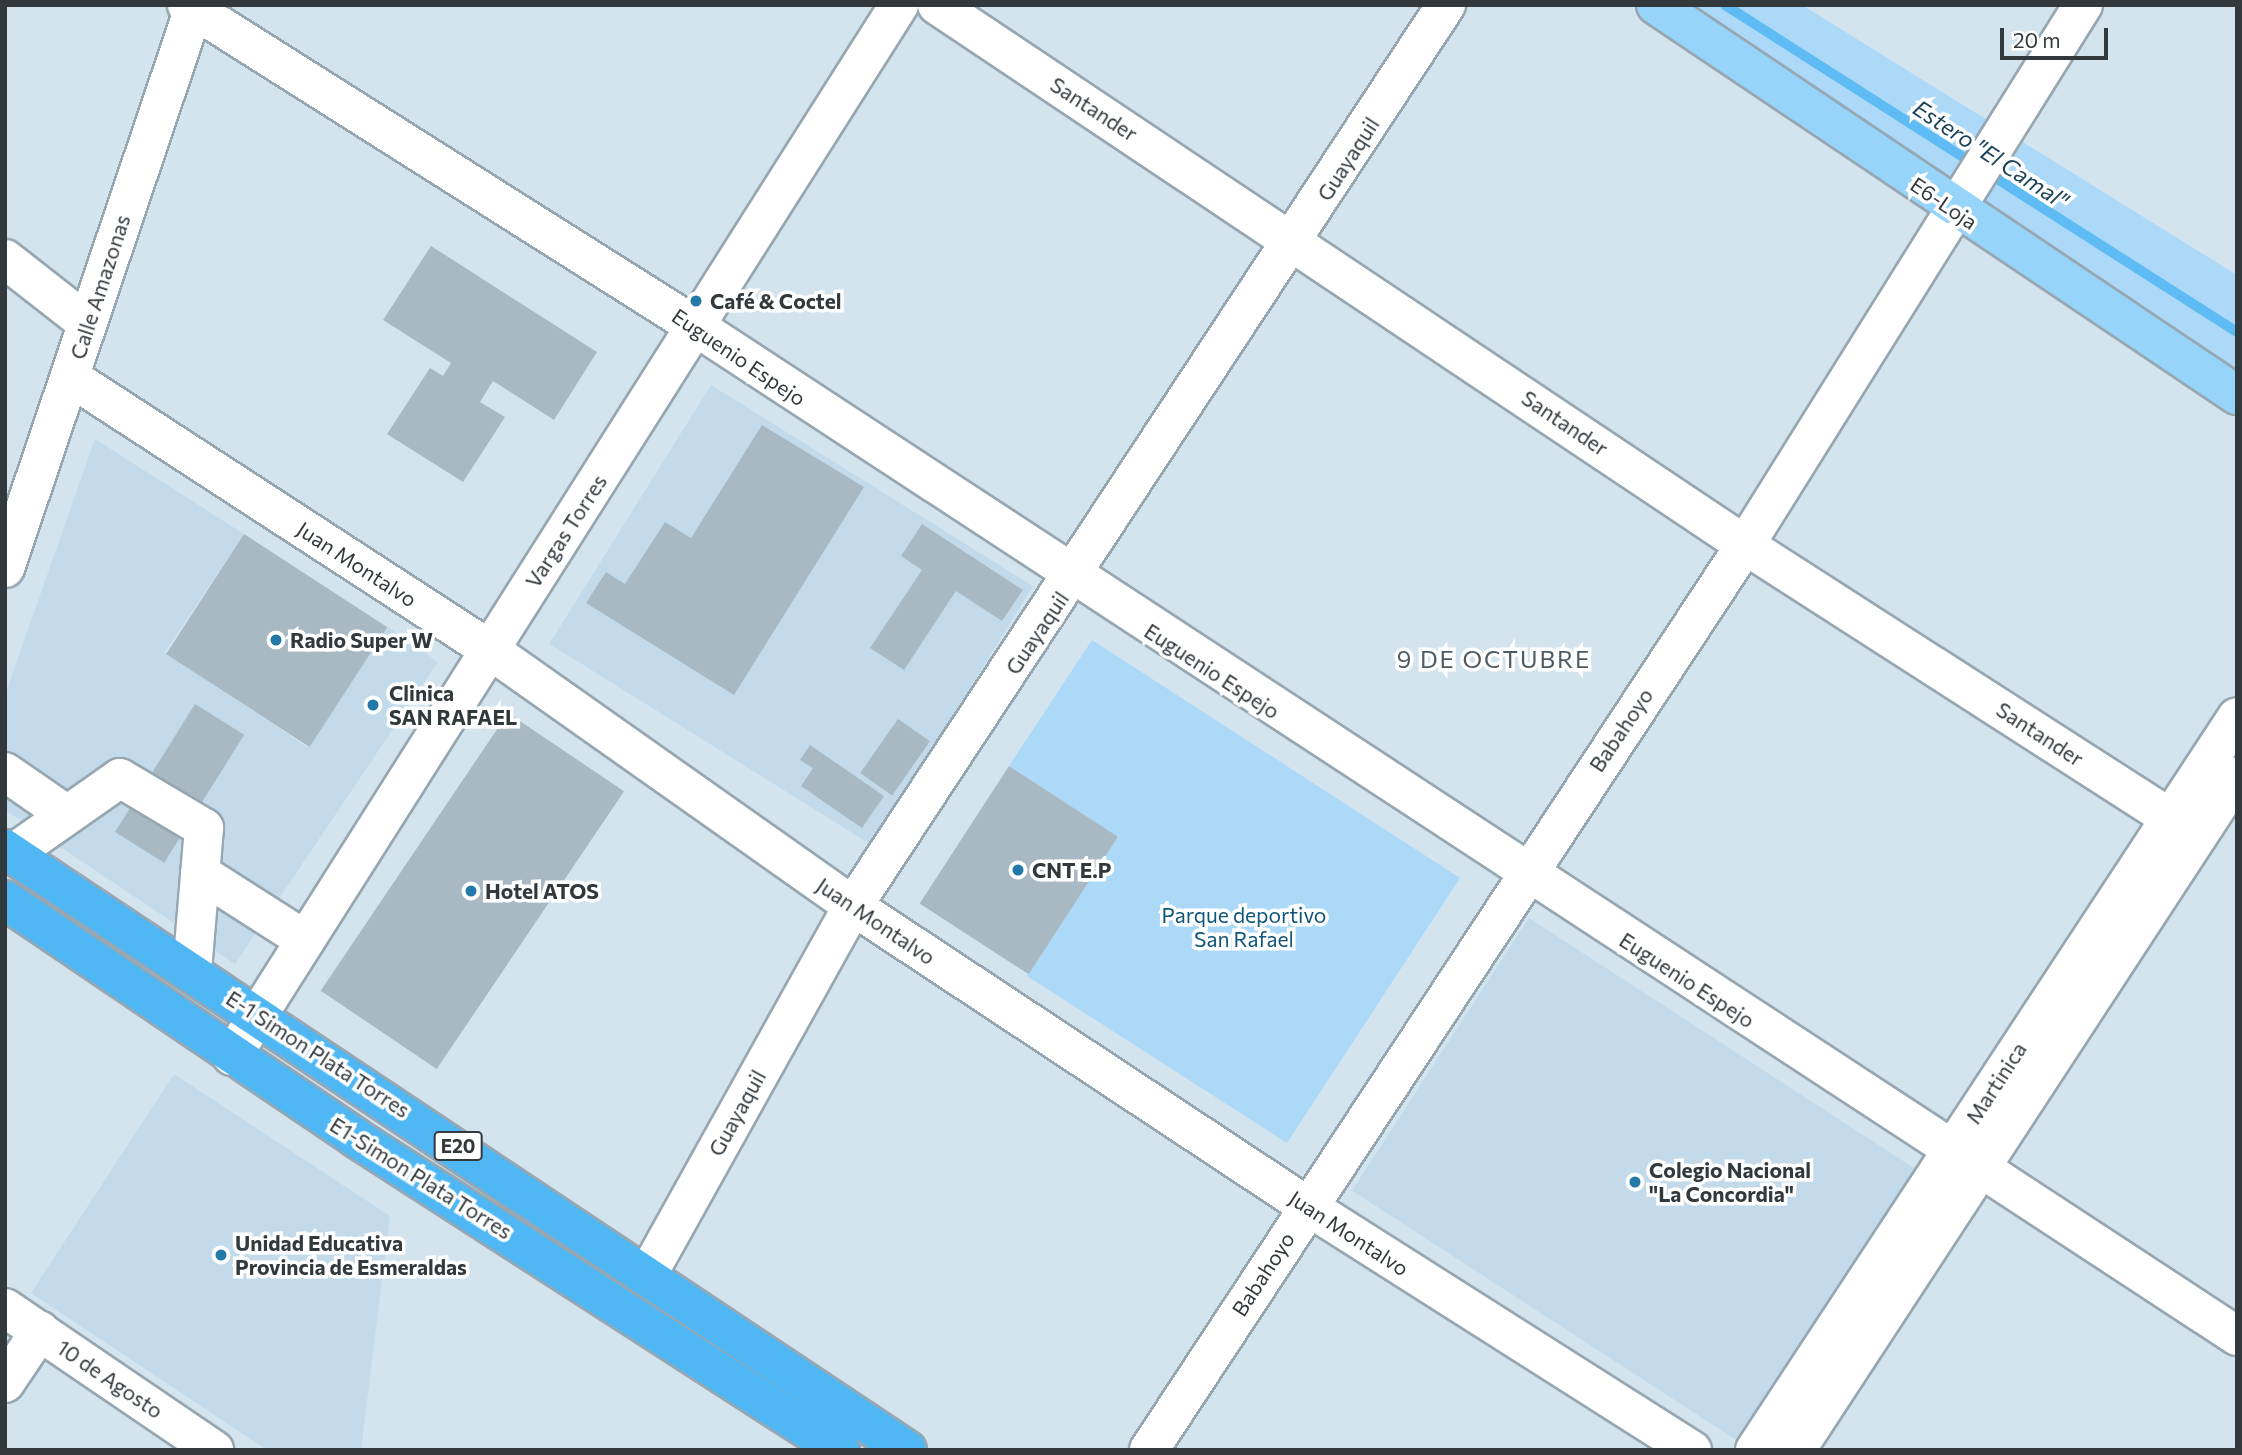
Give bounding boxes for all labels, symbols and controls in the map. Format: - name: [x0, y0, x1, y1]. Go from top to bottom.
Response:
- scale bar: [2004, 14, 2112, 58]
- text: 20 m: [2013, 27, 2061, 52]
- street label: Santander: [1046, 72, 1142, 146]
- water label: Estero "El Camal": [1908, 94, 2074, 214]
- street label: Guayaquil: [1312, 113, 1384, 205]
- street label: E6-Loja: [1906, 172, 1982, 234]
- street label: Calle Amazonas: [65, 212, 135, 362]
- place label: Café & Coctel: [710, 288, 841, 314]
- marker: Café & Coctel: [688, 293, 704, 309]
- street label: Euguenio Espejo: [667, 303, 811, 411]
- street label: Santander: [1517, 385, 1613, 461]
- street label: Vargas Torres: [520, 470, 612, 592]
- street label: Juan Montalvo: [293, 516, 421, 612]
- street label: Guayaquil: [1000, 587, 1074, 679]
- street label: Euguenio Espejo: [1140, 618, 1284, 724]
- place label: Radio Super W: [290, 627, 433, 653]
- marker: Radio Super W: [268, 632, 284, 648]
- district label: 9 DE OCTUBRE: [1398, 645, 1590, 673]
- place label: Clinica SAN RAFAEL: [389, 680, 517, 730]
- street label: Babahoyo: [1584, 683, 1658, 777]
- marker: Clinica SAN RAFAEL: [363, 695, 383, 715]
- street label: Santander: [1992, 697, 2088, 771]
- place label: CNT E.P: [1032, 857, 1111, 883]
- marker: CNT E.P: [1010, 862, 1026, 878]
- street label: Juan Montalvo: [812, 872, 940, 970]
- place label: Hotel ATOS: [485, 878, 599, 904]
- marker: Hotel ATOS: [463, 883, 479, 899]
- park label: Parque deportivo San Rafael: [1162, 902, 1326, 952]
- street label: Euguenio Espejo: [1615, 927, 1759, 1033]
- street label: E-1 Simon Plata Torres: [222, 985, 414, 1123]
- street label: Martinica: [1960, 1038, 2032, 1128]
- street label: Guayaquil: [703, 1066, 771, 1160]
- street label: E1-Simon Plata Torres: [325, 1112, 517, 1244]
- road number: E20: [434, 1130, 482, 1162]
- place label: Colegio Nacional "La Concordia": [1649, 1157, 1811, 1207]
- marker: Colegio Nacional "La Concordia": [1627, 1174, 1643, 1190]
- street label: Juan Montalvo: [1285, 1185, 1413, 1281]
- street label: Babahoyo: [1227, 1227, 1299, 1321]
- place label: Unidad Educativa Provincia de Esmeraldas: [235, 1230, 467, 1280]
- marker: Unidad Educativa Provincia de Esmeraldas: [213, 1247, 229, 1263]
- street label: 10 de Agosto: [52, 1334, 168, 1424]

